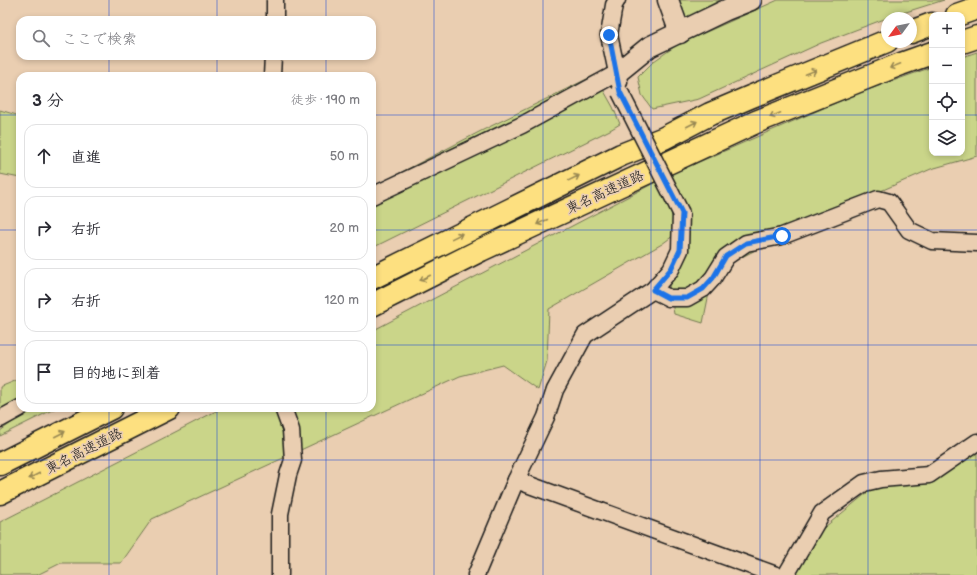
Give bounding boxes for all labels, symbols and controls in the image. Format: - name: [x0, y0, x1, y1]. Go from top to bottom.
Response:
- north arrow: [881, 12, 917, 48]
- map controls: [929, 12, 965, 156]
- button: +: [929, 12, 965, 48]
- search box: [16, 16, 376, 60]
- route end: [600, 26, 618, 44]
- icon: search: [30, 27, 52, 49]
- text: ここで検索: [62, 30, 137, 49]
- button: −: [929, 48, 965, 84]
- one-way arrow: [890, 63, 902, 70]
- one-way arrow: [804, 68, 816, 76]
- button: locate: [929, 84, 965, 120]
- text: 3 分: [32, 91, 64, 111]
- text: 徒歩 · 190 m: [291, 92, 360, 108]
- one-way arrow: [769, 111, 781, 119]
- one-way arrow: [685, 120, 697, 127]
- button: layers: [929, 120, 965, 156]
- icon: ahead: [33, 145, 55, 167]
- text: 直進: [71, 148, 101, 167]
- text: 50 m: [330, 148, 359, 164]
- street label: 東名高速道路: [563, 167, 647, 217]
- one-way arrow: [567, 174, 579, 182]
- icon: right: [33, 217, 55, 239]
- one-way arrow: [537, 219, 549, 226]
- text: 右折: [71, 220, 101, 239]
- text: 20 m: [329, 220, 359, 236]
- route start: [773, 227, 791, 245]
- one-way arrow: [451, 232, 463, 239]
- one-way arrow: [420, 275, 432, 283]
- icon: right: [33, 289, 55, 311]
- text: 右折: [71, 292, 101, 311]
- text: 120 m: [324, 292, 359, 308]
- icon: arrive: [33, 361, 55, 383]
- text: 目的地に到着: [71, 364, 161, 383]
- street label: 東名高速道路: [43, 424, 125, 478]
- one-way arrow: [54, 430, 66, 437]
- one-way arrow: [28, 473, 40, 480]

